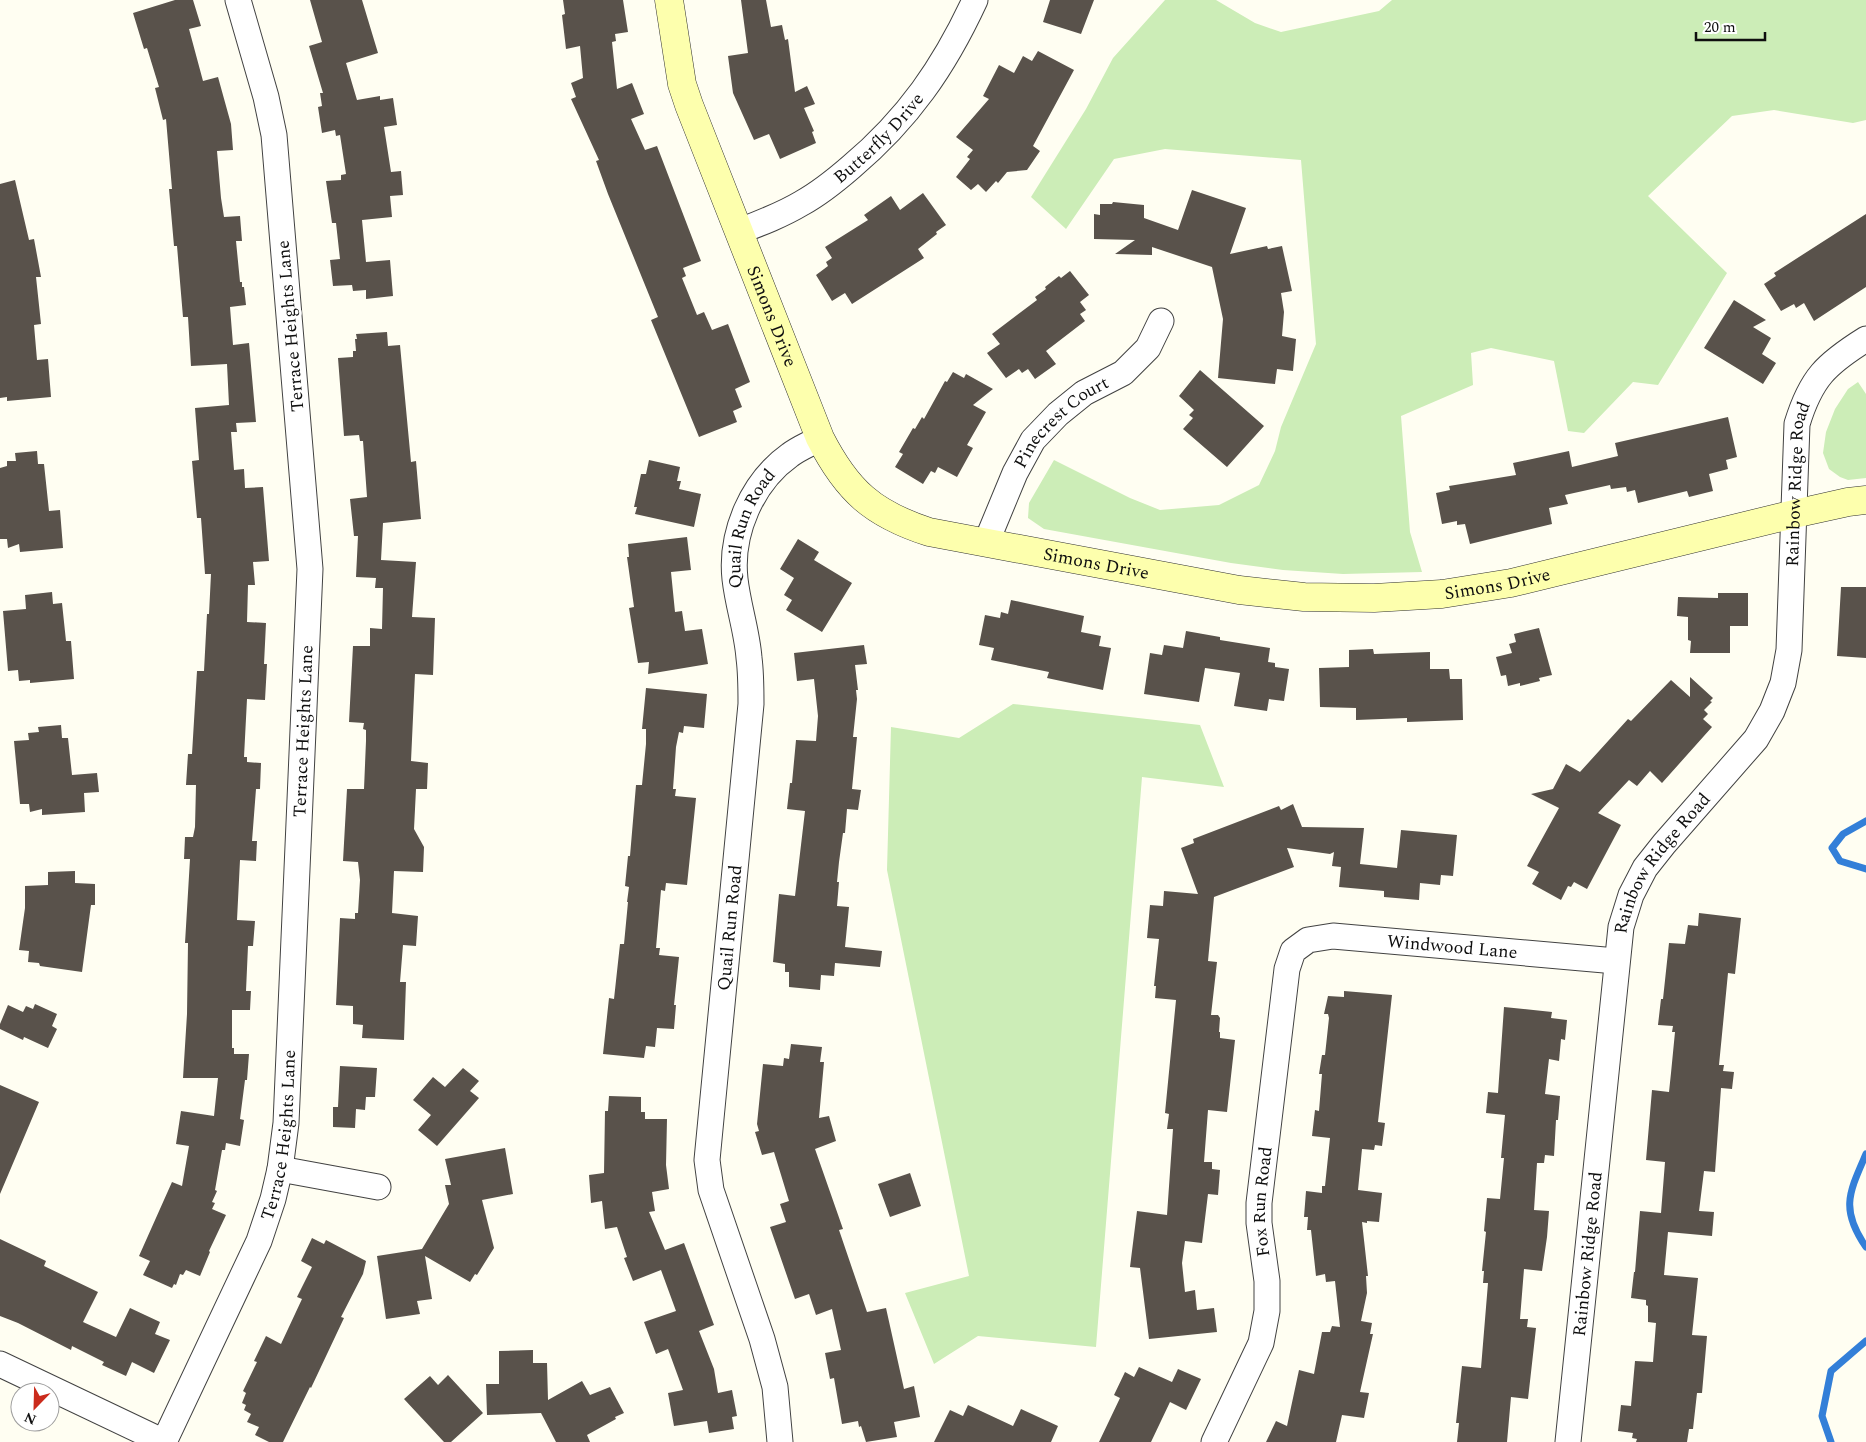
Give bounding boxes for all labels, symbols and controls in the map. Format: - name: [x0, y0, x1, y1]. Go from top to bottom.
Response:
- scale bar: [1696, 10, 1765, 42]
- text: 20 m: [1704, 16, 1736, 39]
- street label: Butterfly Drive: [828, 87, 931, 190]
- street label: Terrace Heights Lane: [270, 239, 311, 413]
- street label: Simons Drive: [739, 261, 804, 371]
- street label: Pinecrest Court: [1007, 370, 1114, 473]
- street label: Rainbow Ridge Road: [1779, 397, 1818, 567]
- street label: Quail Run Road: [721, 463, 782, 590]
- street label: Simons Drive: [1041, 541, 1151, 587]
- street label: Simons Drive: [1443, 561, 1553, 607]
- street label: Terrace Heights Lane: [286, 645, 321, 818]
- street label: Rainbow Ridge Road: [1607, 787, 1717, 935]
- street label: Quail Run Road: [710, 864, 749, 992]
- street label: Windwood Lane: [1386, 928, 1519, 966]
- street label: Terrace Heights Lane: [254, 1049, 303, 1224]
- street label: Fox Run Road: [1246, 1145, 1280, 1259]
- street label: Rainbow Ridge Road: [1566, 1170, 1610, 1338]
- north arrow: [10, 1382, 60, 1432]
- text: N: [21, 1407, 39, 1430]

